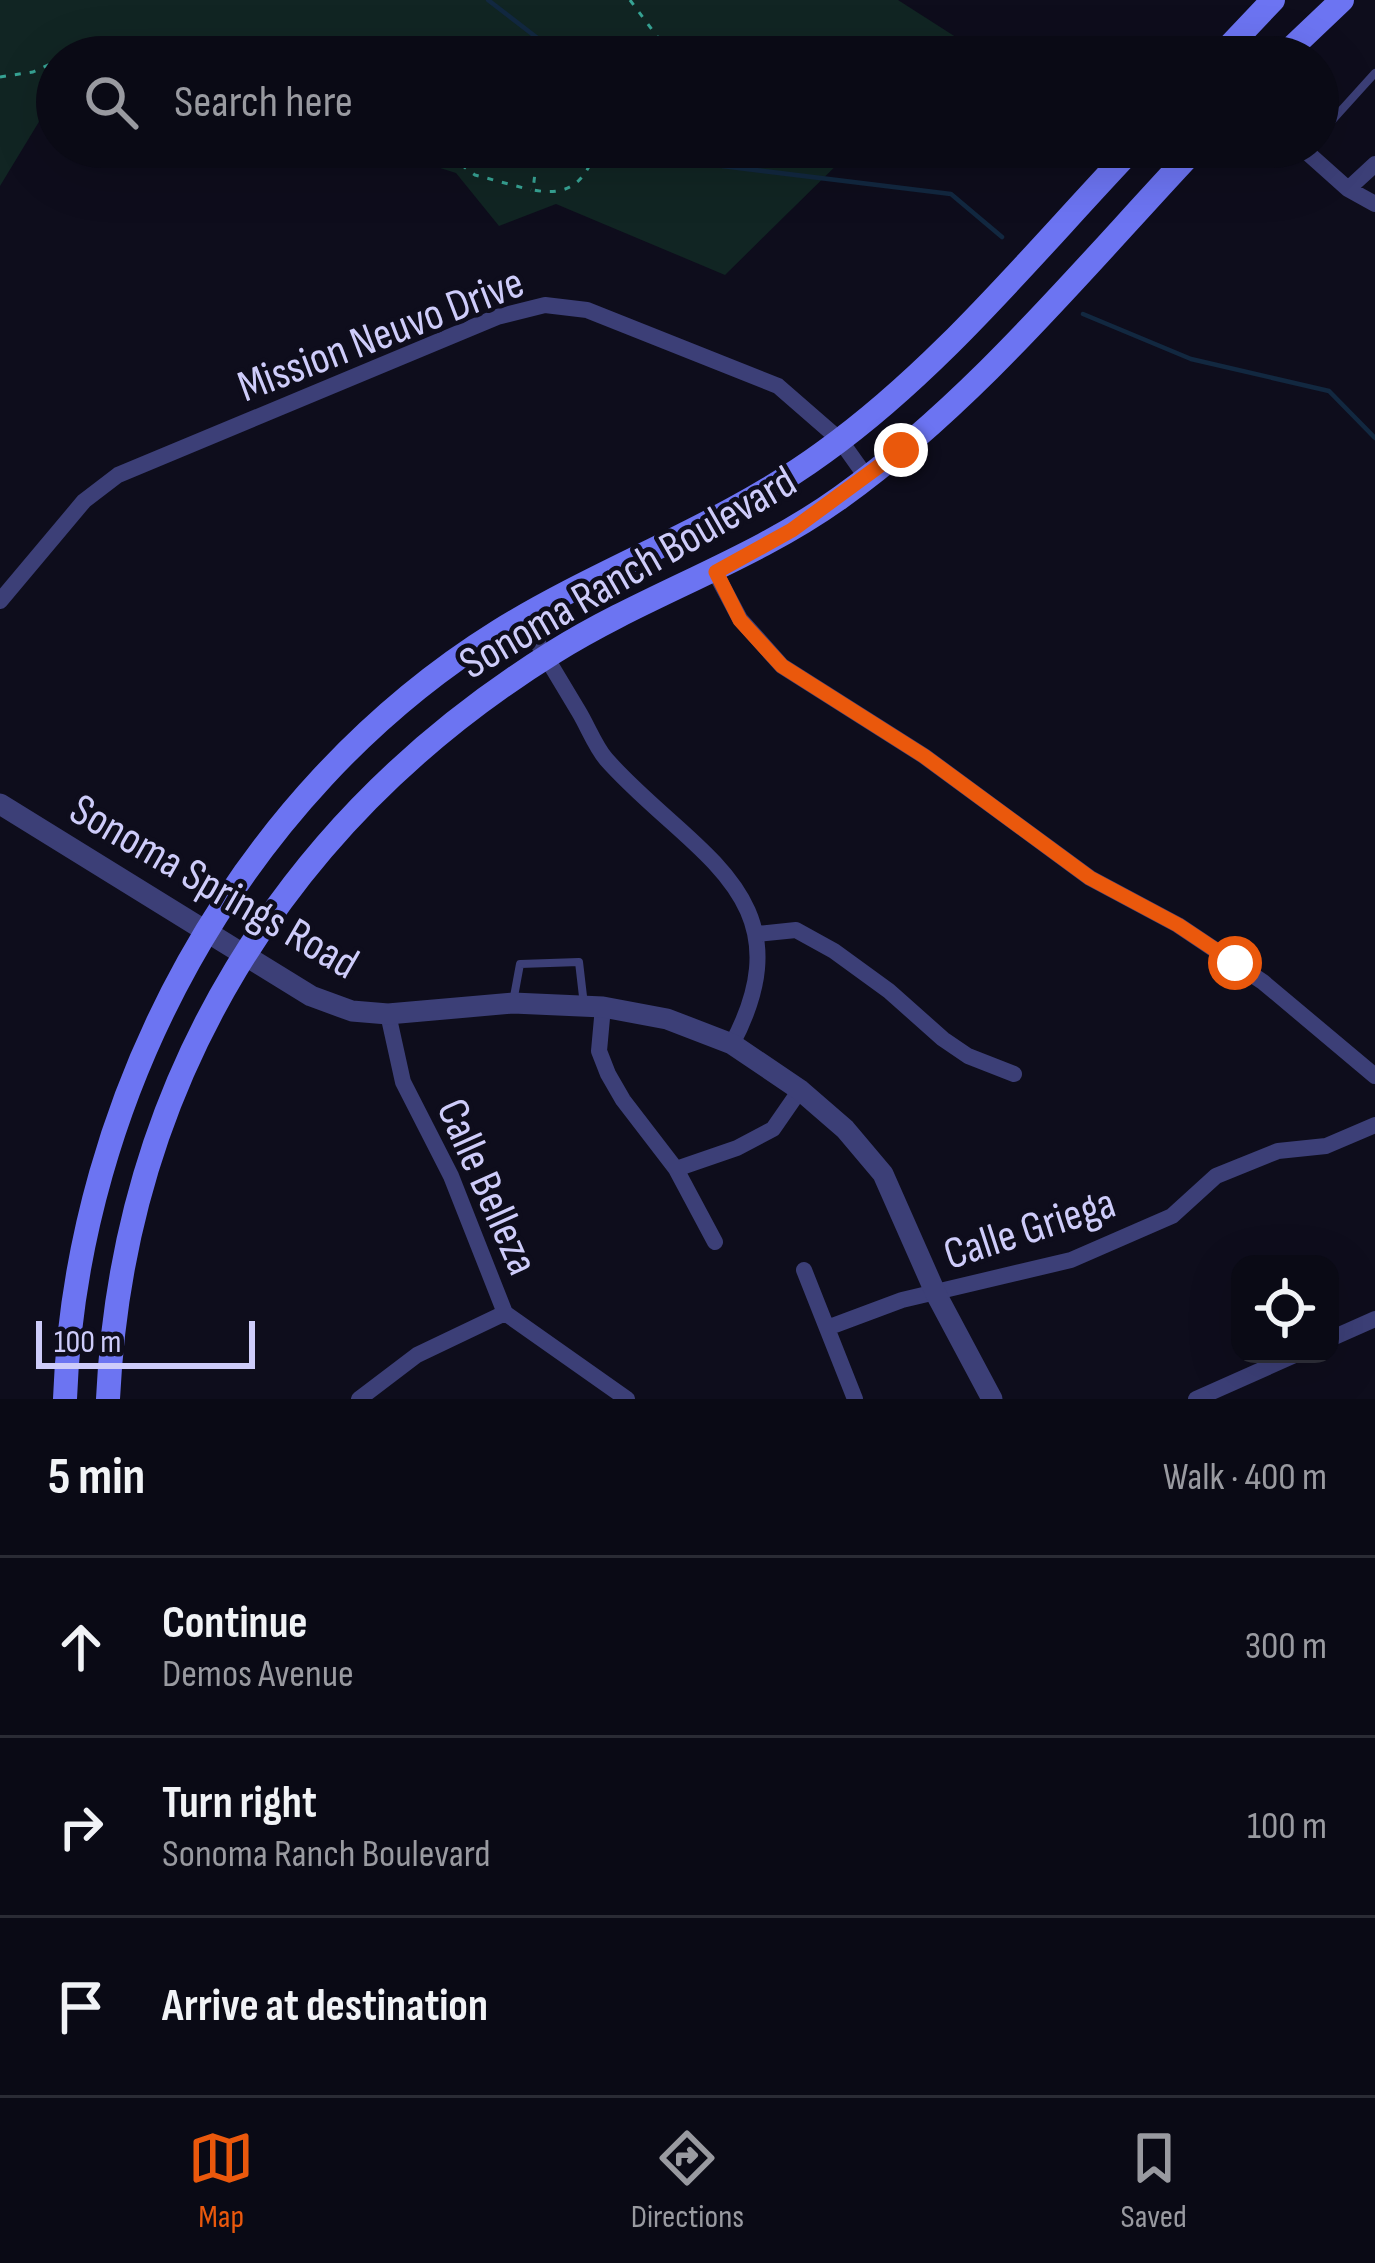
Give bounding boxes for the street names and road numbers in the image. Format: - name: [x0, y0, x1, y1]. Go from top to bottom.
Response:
- street label: Mission Neuvo Drive: [230, 256, 532, 415]
- street label: Sonoma Ranch Boulevard: [450, 455, 806, 692]
- street label: Sonoma Springs Road: [60, 782, 368, 992]
- street label: Calle Belleza: [424, 1091, 550, 1284]
- street label: Calle Griega: [937, 1176, 1122, 1283]

